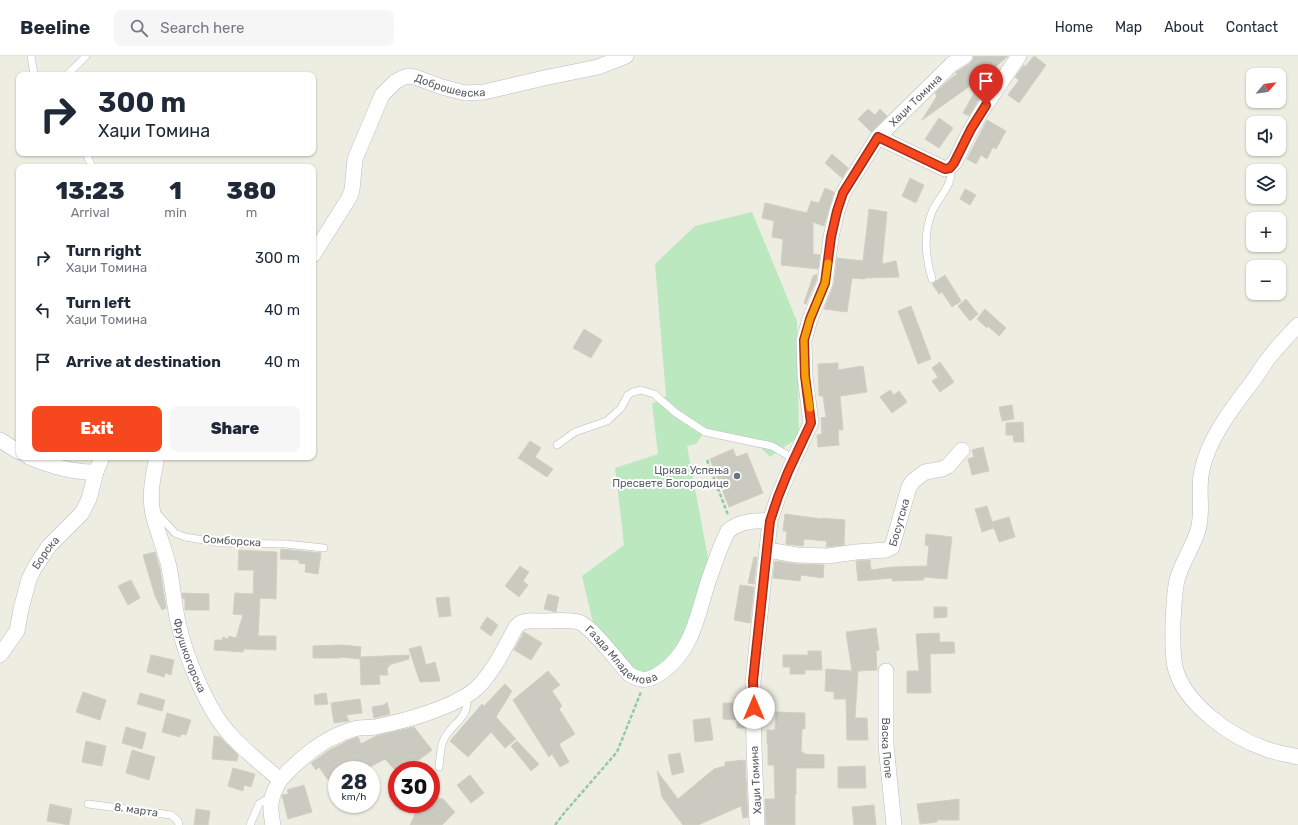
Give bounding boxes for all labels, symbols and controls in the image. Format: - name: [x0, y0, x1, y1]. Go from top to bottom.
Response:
- search box: [114, 10, 394, 46]
- text: Beeline: [20, 16, 90, 39]
- icon: search: [128, 17, 150, 39]
- text: Search here: [160, 19, 244, 37]
- text: Home: [1055, 19, 1093, 36]
- text: Map: [1115, 19, 1142, 36]
- text: About: [1164, 19, 1204, 36]
- text: Contact: [1226, 19, 1278, 36]
- pin: [969, 64, 1003, 105]
- north arrow: [1246, 68, 1286, 108]
- map controls: [1246, 68, 1286, 300]
- icon: arrive: [975, 70, 997, 92]
- street label: Доброшевска: [413, 71, 486, 100]
- street label: Хаџи Томина: [886, 71, 944, 129]
- text: 300 m: [98, 86, 186, 119]
- icon: right: [32, 88, 84, 140]
- button: sound: [1246, 116, 1286, 156]
- text: Хаџи Томина: [98, 120, 210, 142]
- button: layers: [1246, 164, 1286, 204]
- text: 13:23: [56, 177, 125, 205]
- text: 1: [169, 177, 182, 205]
- text: 380: [227, 177, 276, 205]
- text: Arrival: [71, 205, 110, 220]
- text: min: [164, 205, 187, 220]
- text: m: [246, 205, 257, 220]
- button: +: [1246, 212, 1286, 252]
- text: Turn right: [66, 242, 141, 260]
- icon: right: [32, 247, 54, 269]
- text: 300 m: [255, 249, 300, 267]
- text: Хаџи Томина: [66, 260, 147, 275]
- button: −: [1246, 260, 1286, 300]
- text: Turn left: [66, 294, 131, 312]
- icon: left: [32, 299, 54, 321]
- text: 40 m: [264, 301, 300, 319]
- text: Хаџи Томина: [66, 312, 147, 327]
- icon: arrive: [32, 351, 54, 373]
- text: Arrive at destination: [66, 353, 221, 371]
- text: 40 m: [264, 353, 300, 371]
- button: Exit: [32, 406, 162, 452]
- button: Share: [170, 406, 300, 452]
- place label: Црква Успења Пресвете Богородице: [612, 464, 729, 490]
- marker: Црква Успења Пресвете Богородице: [732, 471, 742, 481]
- street label: Босутска: [886, 497, 912, 548]
- street label: Сомборска: [202, 532, 262, 550]
- street label: Борска: [29, 533, 62, 572]
- street label: Фрушкогорска: [171, 617, 209, 695]
- street label: Газда Младенова: [583, 623, 660, 686]
- position arrow: [733, 687, 775, 729]
- street label: Васка Попе: [879, 717, 896, 779]
- street label: Хаџи Томина: [748, 745, 764, 815]
- speed limit sign: 30: [388, 761, 440, 813]
- text: 28: [341, 770, 367, 794]
- text: km/h: [342, 791, 366, 803]
- street label: 8. марта: [113, 800, 159, 820]

